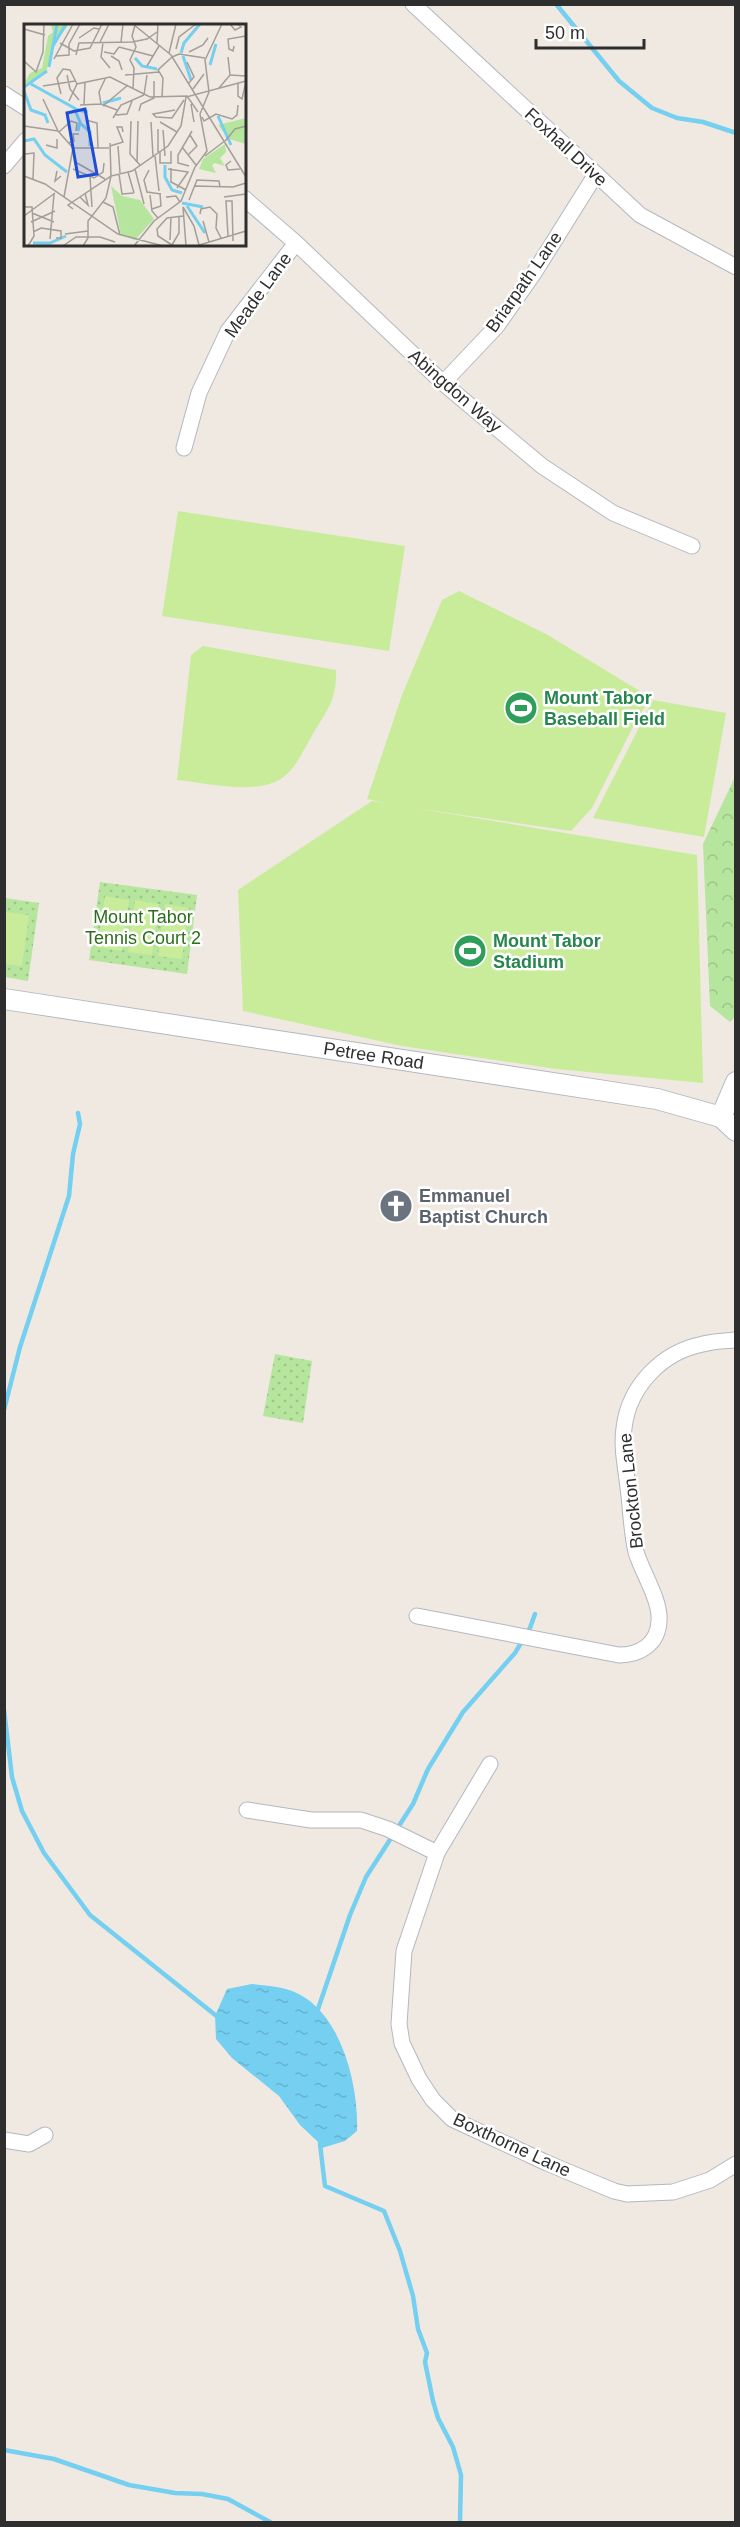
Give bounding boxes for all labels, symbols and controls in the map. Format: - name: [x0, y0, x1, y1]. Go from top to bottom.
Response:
- scale bar: [536, 12, 644, 50]
- text: 50 m: [545, 23, 585, 43]
- inset map: [24, 24, 246, 246]
- street label: Foxhall Drive: [521, 104, 611, 190]
- street label: Briarpath Lane: [482, 228, 566, 336]
- street label: Meade Lane: [220, 249, 296, 341]
- street label: Abingdon Way: [405, 345, 505, 437]
- place label: Mount Tabor Baseball Field: [544, 688, 665, 729]
- sports icon: Mount Tabor Baseball Field: [503, 690, 539, 726]
- park label: Mount Tabor Tennis Court 2: [85, 907, 201, 948]
- place label: Mount Tabor Stadium: [493, 931, 601, 972]
- sports icon: Mount Tabor Stadium: [452, 933, 488, 969]
- street label: Petree Road: [322, 1038, 425, 1073]
- place label: Emmanuel Baptist Church: [419, 1186, 548, 1227]
- church icon: Emmanuel Baptist Church: [378, 1188, 414, 1224]
- street label: Brockton Lane: [615, 1432, 647, 1550]
- street label: Boxthorne Lane: [450, 2109, 574, 2181]

